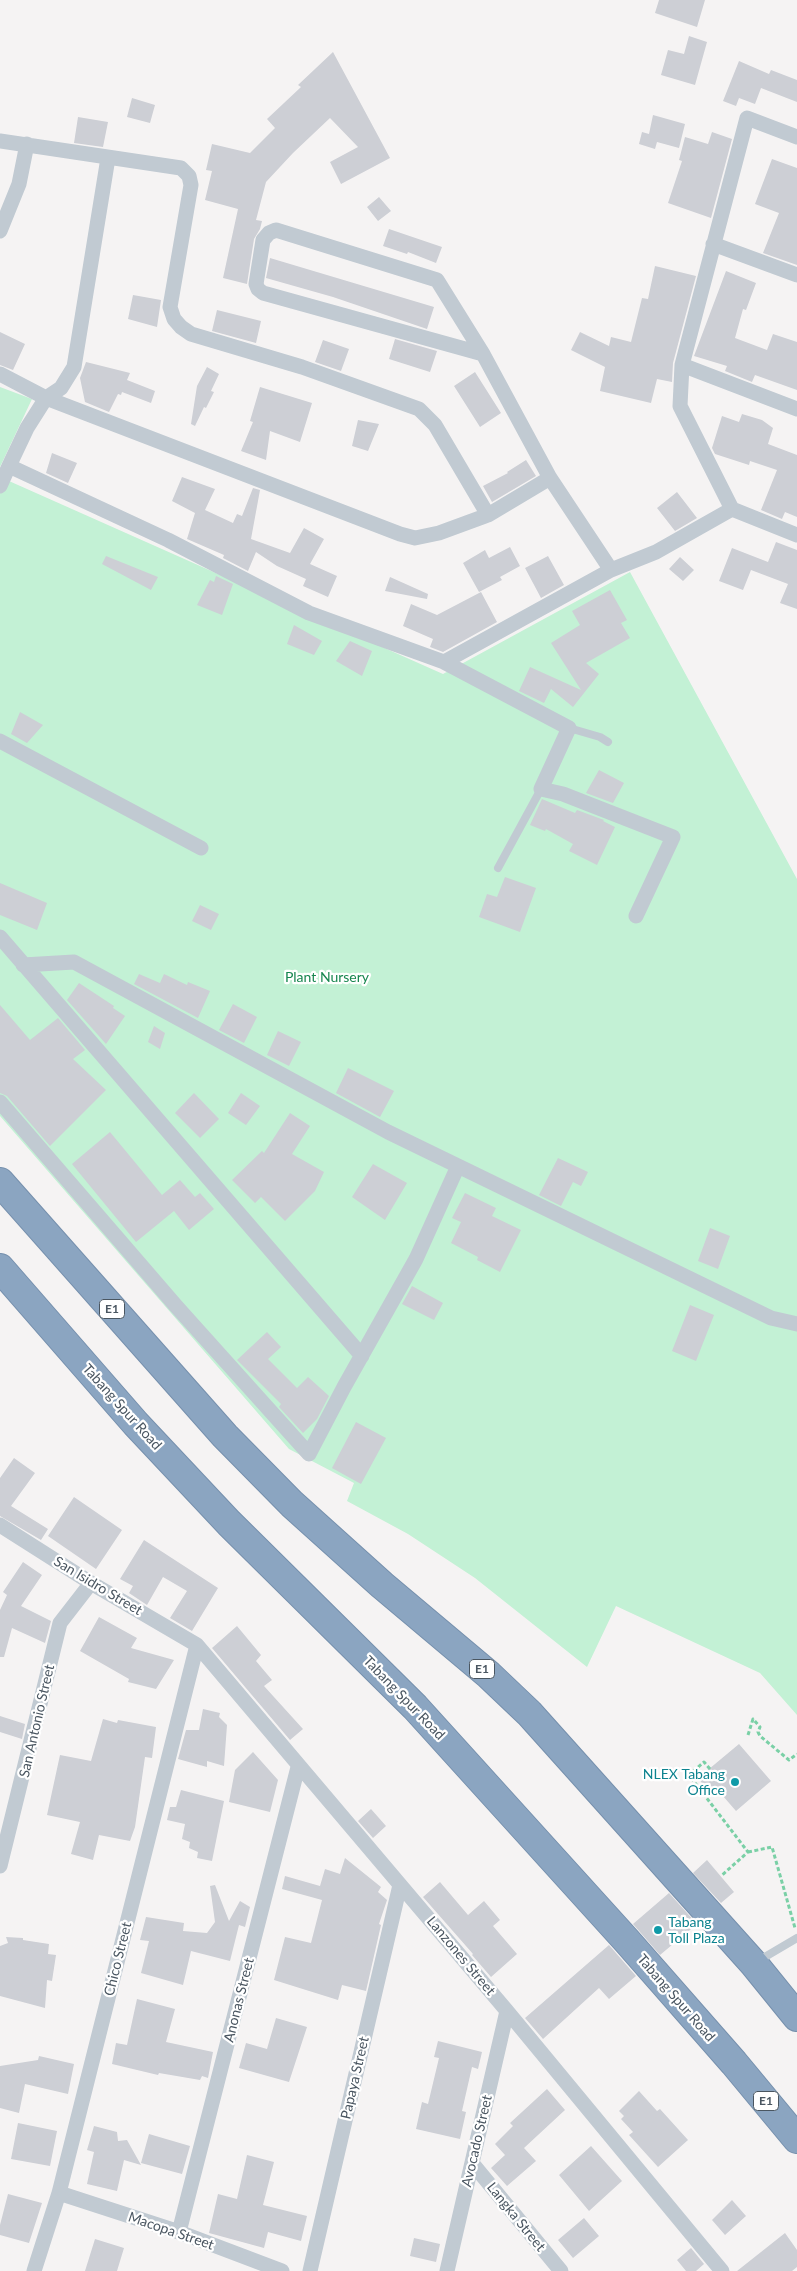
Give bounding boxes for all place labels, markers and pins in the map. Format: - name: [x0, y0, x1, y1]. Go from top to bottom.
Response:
- place label: NLEX Tabang Office: [643, 1766, 725, 1798]
- marker: NLEX Tabang Office: [729, 1776, 741, 1788]
- place label: Tabang Toll Plaza: [668, 1914, 725, 1946]
- marker: Tabang Toll Plaza: [652, 1924, 664, 1936]

